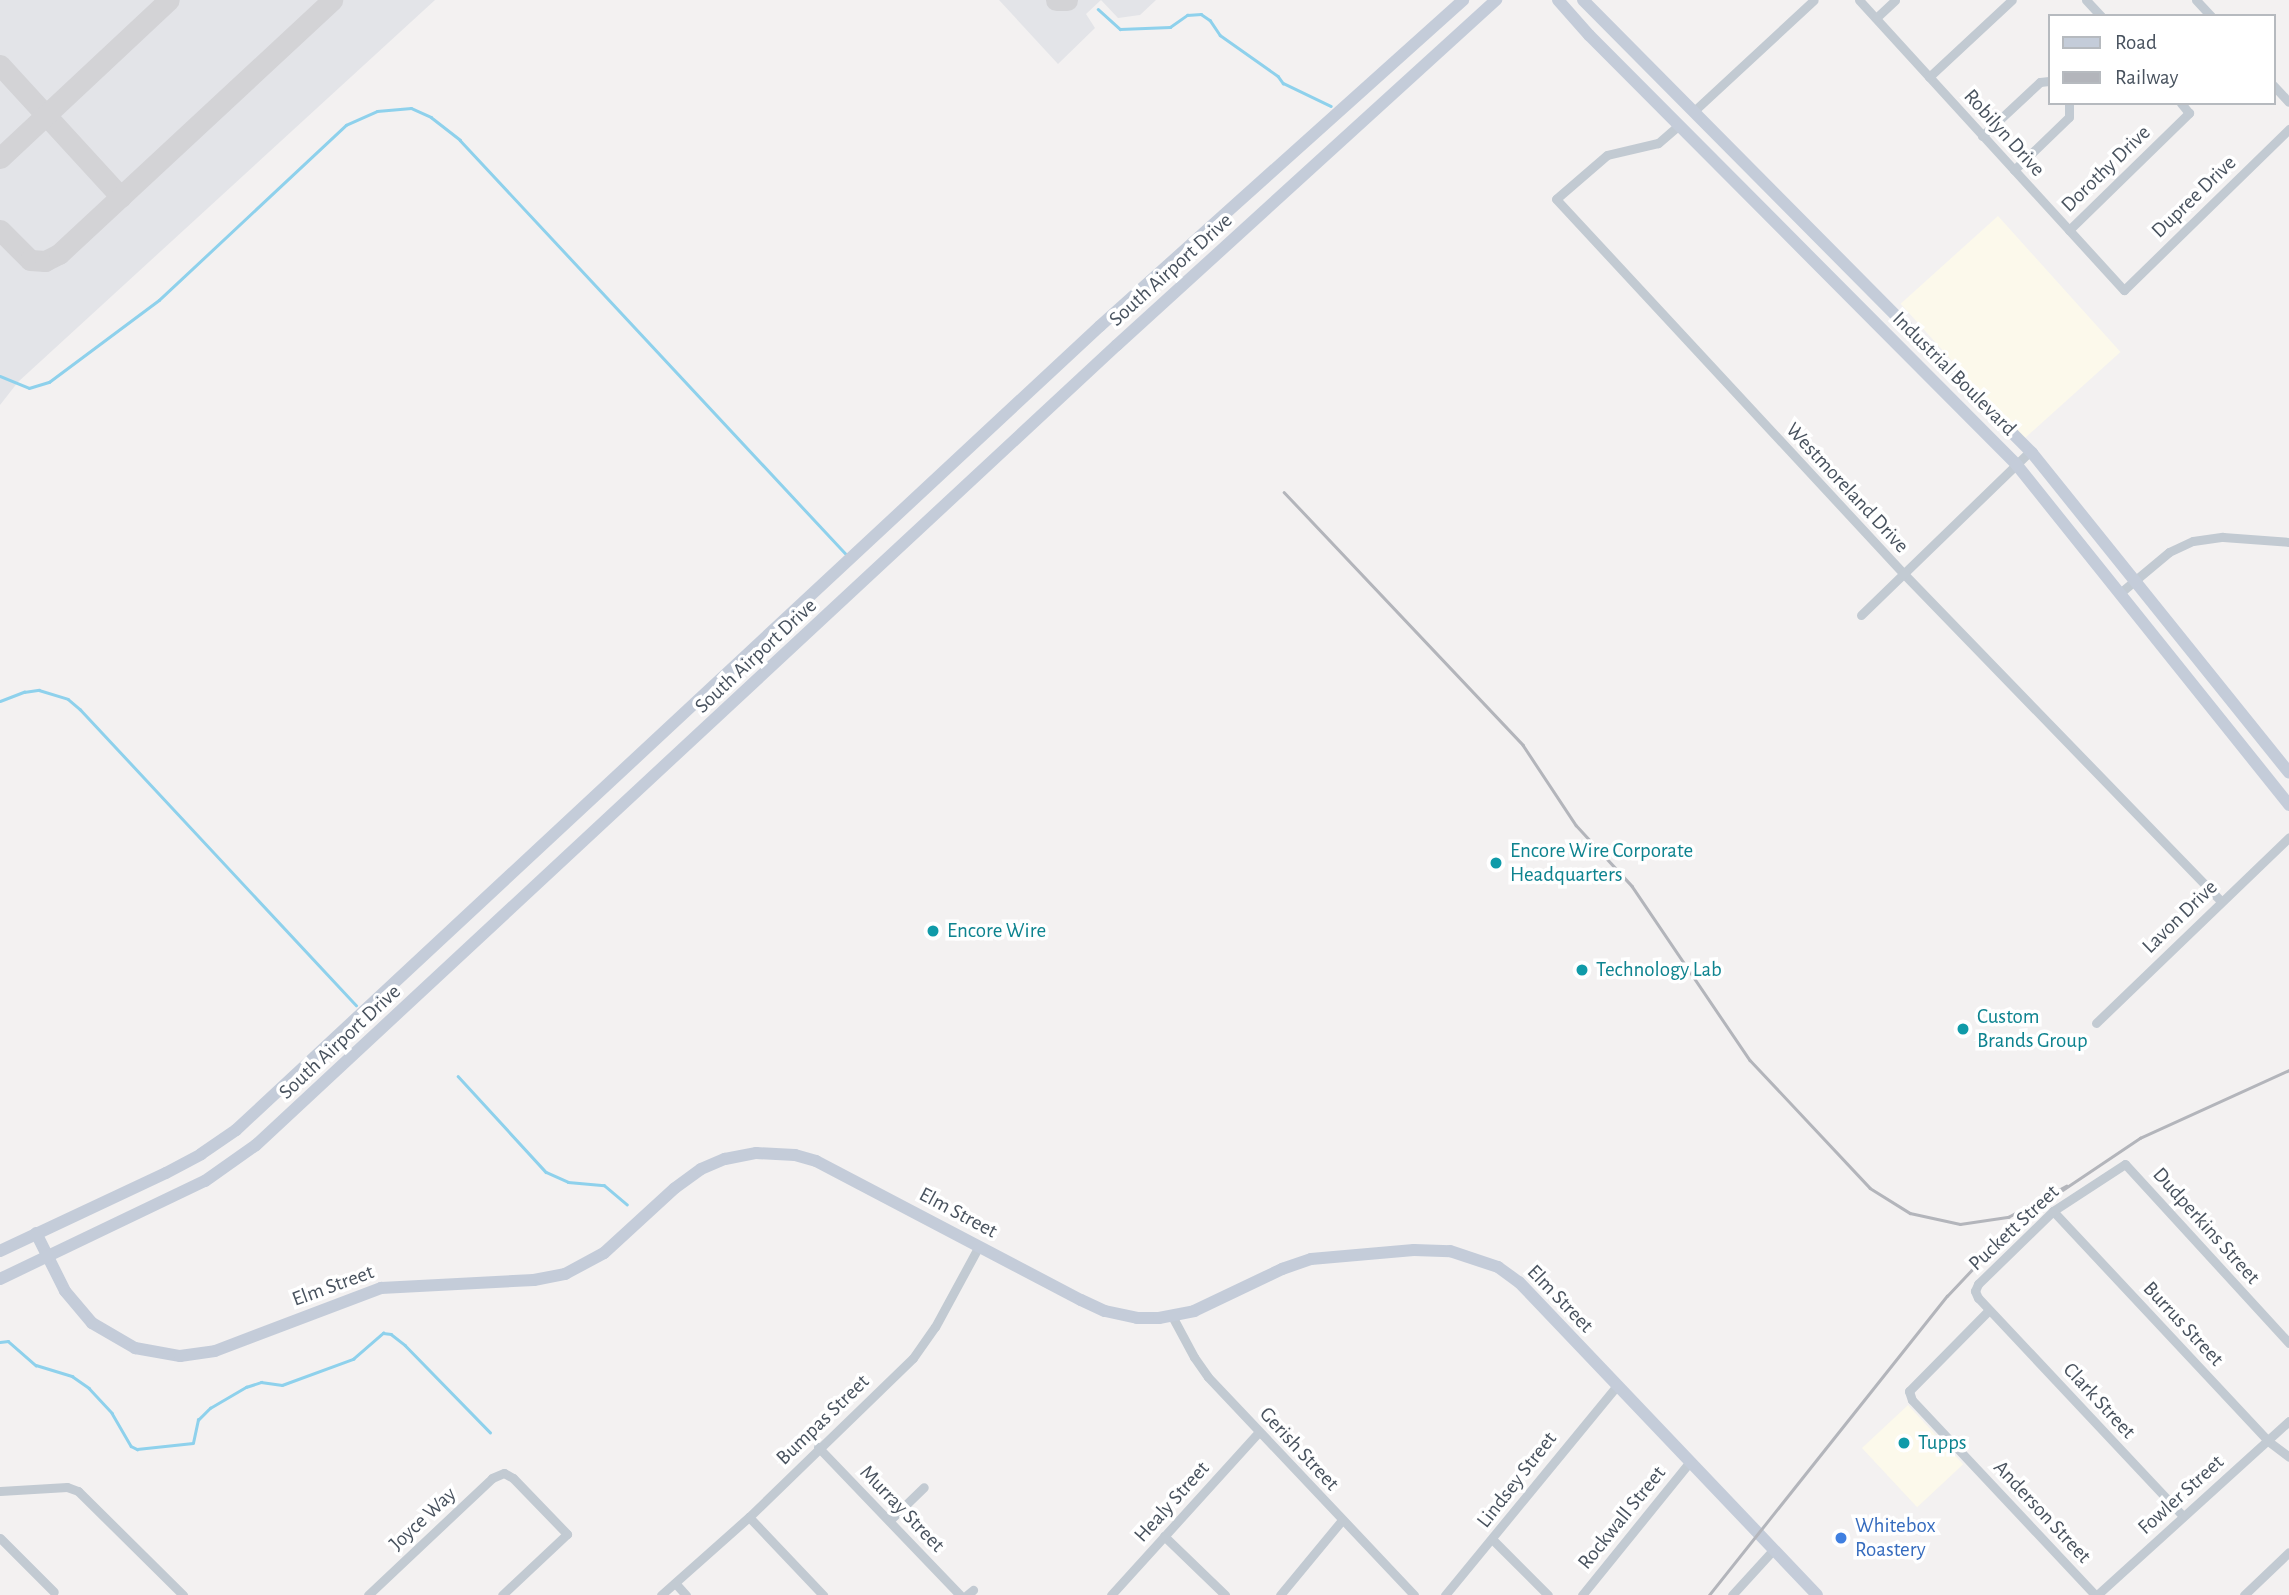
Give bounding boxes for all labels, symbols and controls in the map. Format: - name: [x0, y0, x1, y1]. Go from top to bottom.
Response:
- legend: [2048, 14, 2275, 105]
- text: Road: [2115, 32, 2157, 53]
- text: Railway: [2115, 67, 2178, 88]
- street label: Robilyn Drive: [1958, 84, 2050, 182]
- street label: Dorothy Drive: [2056, 120, 2156, 218]
- street label: Dupree Drive: [2146, 150, 2242, 244]
- street label: South Airport Drive: [1104, 208, 1238, 332]
- street label: Industrial Boulevard: [1887, 307, 2021, 441]
- street label: Westmoreland Drive: [1780, 418, 1914, 558]
- street label: South Airport Drive: [690, 593, 822, 719]
- place label: Encore Wire Corporate Headquarters: [1510, 838, 1693, 888]
- marker: Encore Wire Corporate Headquarters: [1488, 855, 1504, 871]
- street label: Lavon Drive: [2137, 875, 2223, 959]
- place label: Encore Wire: [947, 918, 1046, 944]
- marker: Encore Wire: [925, 923, 941, 939]
- place label: Technology Lab: [1596, 957, 1722, 983]
- marker: Technology Lab: [1574, 962, 1590, 978]
- street label: South Airport Drive: [274, 979, 406, 1105]
- place label: Custom Brands Group: [1977, 1004, 2088, 1054]
- marker: Custom Brands Group: [1955, 1021, 1971, 1037]
- street label: Dudperkins Street: [2147, 1162, 2265, 1290]
- street label: Puckett Street: [1963, 1180, 2065, 1276]
- street label: Elm Street: [915, 1182, 1001, 1244]
- street label: Elm Street: [289, 1260, 377, 1312]
- street label: Elm Street: [1521, 1260, 1599, 1338]
- street label: Burrus Street: [2137, 1276, 2229, 1372]
- street label: Clark Street: [2057, 1358, 2141, 1444]
- street label: Bumpas Street: [771, 1369, 875, 1471]
- street label: Gerish Street: [1254, 1402, 1344, 1496]
- street label: Lindsey Street: [1472, 1427, 1562, 1533]
- place label: Tupps: [1918, 1430, 1967, 1456]
- marker: Tupps: [1896, 1435, 1912, 1451]
- street label: Fowler Street: [2133, 1450, 2229, 1540]
- street label: Anderson Street: [1988, 1455, 2096, 1569]
- street label: Healy Street: [1129, 1456, 1215, 1548]
- street label: Murray Street: [854, 1460, 950, 1558]
- street label: Rockwall Street: [1573, 1461, 1671, 1575]
- street label: Joyce Way: [384, 1482, 462, 1556]
- place label: Whitebox Roastery: [1855, 1513, 1936, 1563]
- marker: Whitebox Roastery: [1833, 1530, 1849, 1546]

